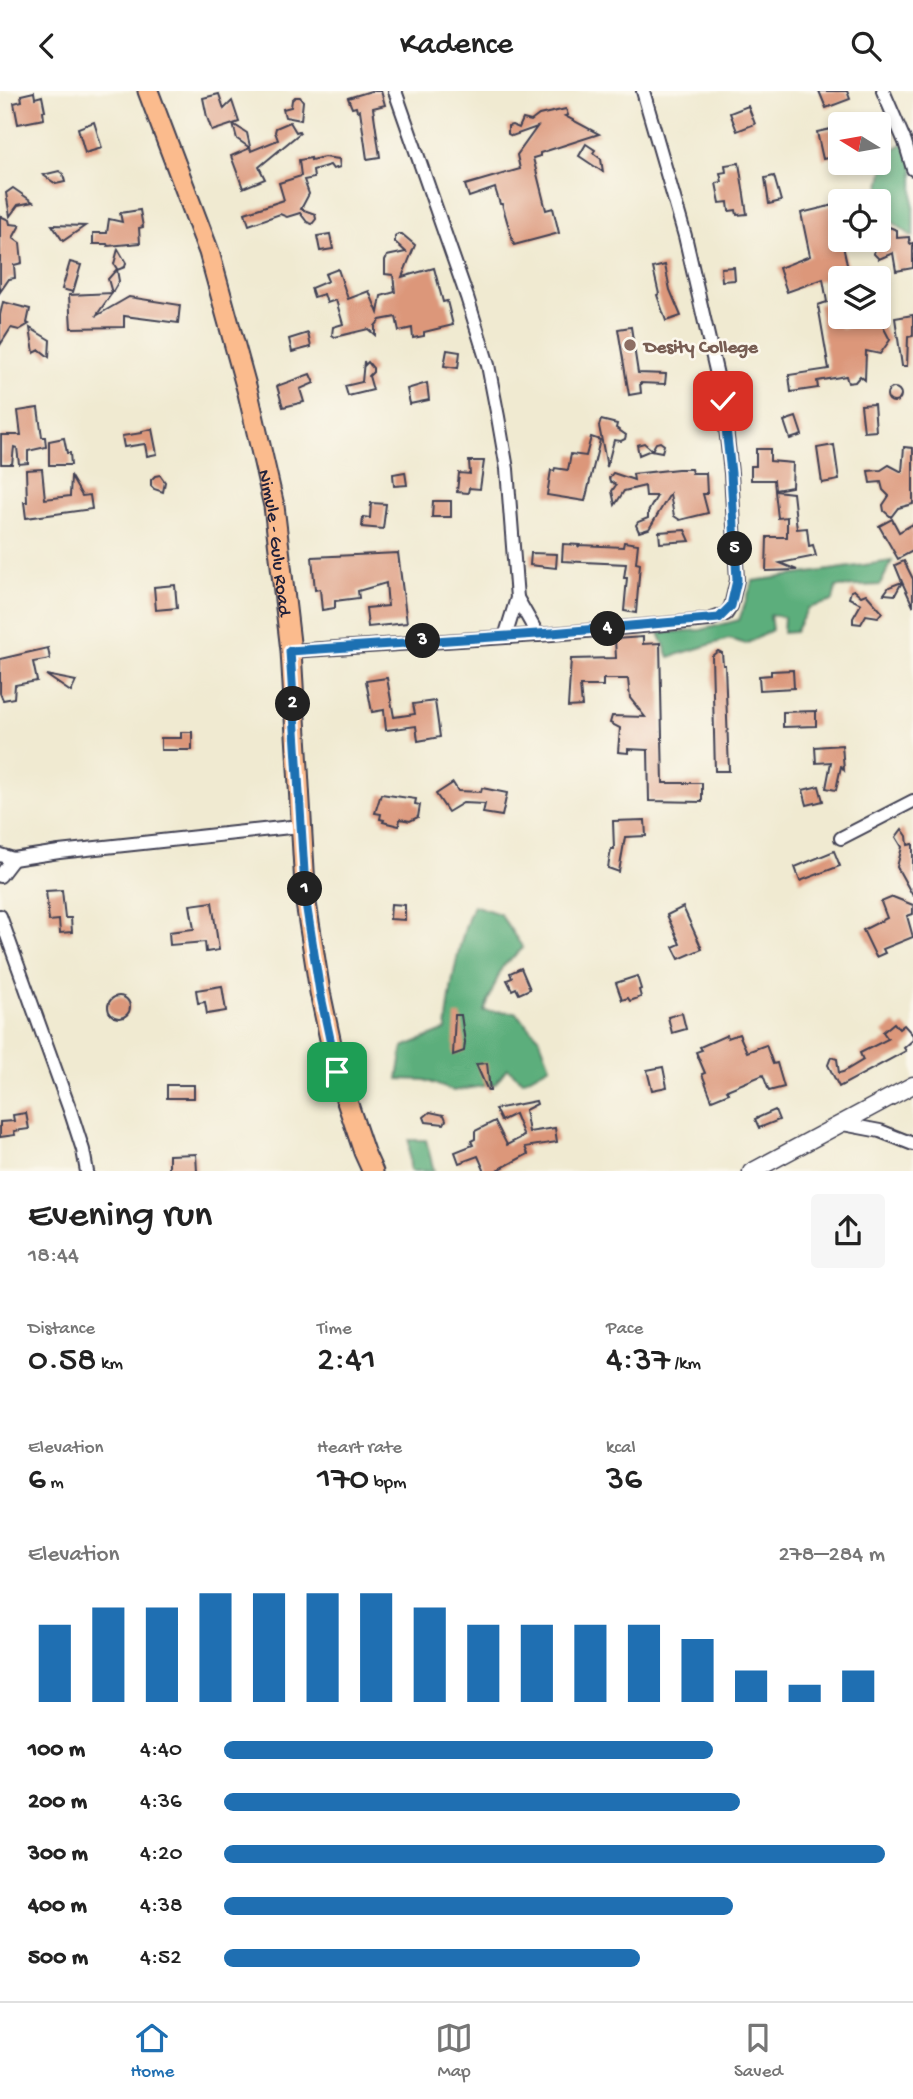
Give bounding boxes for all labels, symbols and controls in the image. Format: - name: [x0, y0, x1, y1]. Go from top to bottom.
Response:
- icon: back: [28, 27, 66, 65]
- text: Kadence: [400, 27, 513, 65]
- icon: search: [847, 27, 885, 65]
- north arrow: [828, 112, 891, 175]
- map controls: [828, 112, 891, 329]
- button: locate: [828, 189, 891, 252]
- button: layers: [828, 266, 891, 329]
- marker: Desity College: [622, 337, 638, 353]
- place label: Desity College: [642, 337, 759, 360]
- pin: [693, 371, 753, 431]
- icon: check: [704, 382, 742, 420]
- street label: Nimule - Gulu Road: [251, 468, 295, 619]
- pin: 5: [718, 531, 752, 567]
- text: 5: [730, 537, 740, 560]
- pin: 4: [590, 611, 626, 647]
- text: 4: [603, 617, 612, 640]
- pin: 3: [406, 623, 440, 659]
- text: 3: [418, 629, 427, 652]
- pin: 2: [276, 687, 310, 721]
- text: 2: [288, 692, 297, 715]
- pin: 1: [288, 871, 322, 907]
- text: 1: [301, 877, 308, 900]
- pin: [307, 1042, 367, 1102]
- icon: arrive: [318, 1053, 356, 1091]
- button: share: [811, 1194, 885, 1268]
- text: Evening run: [28, 1195, 212, 1239]
- text: 18:44: [28, 1243, 79, 1270]
- text: Distance: [28, 1318, 95, 1341]
- text: Time: [317, 1318, 352, 1341]
- text: Pace: [606, 1318, 643, 1341]
- text: 0.58: [28, 1341, 96, 1382]
- text: 2:41: [317, 1341, 376, 1382]
- text: 4:37: [606, 1341, 670, 1382]
- text: km: [96, 1353, 123, 1376]
- text: /km: [670, 1353, 701, 1376]
- text: Elevation: [28, 1437, 104, 1460]
- text: Heart rate: [317, 1437, 402, 1460]
- text: kcal: [606, 1437, 636, 1460]
- text: 6: [28, 1460, 46, 1501]
- text: 170: [317, 1460, 369, 1501]
- text: 36: [606, 1460, 642, 1501]
- text: m: [46, 1472, 64, 1495]
- text: bpm: [369, 1472, 407, 1495]
- text: Elevation: [28, 1542, 119, 1569]
- text: 278–284 m: [779, 1542, 885, 1569]
- text: 100 m: [28, 1737, 85, 1764]
- text: 4:40: [140, 1737, 182, 1764]
- text: 200 m: [28, 1789, 87, 1816]
- text: 4:36: [140, 1789, 182, 1816]
- text: 300 m: [28, 1841, 88, 1868]
- text: 4:20: [140, 1841, 182, 1868]
- text: 400 m: [28, 1893, 87, 1920]
- text: 4:38: [140, 1893, 183, 1920]
- text: 500 m: [28, 1945, 88, 1972]
- text: 4:52: [140, 1945, 181, 1972]
- tab: Home: [130, 2019, 174, 2084]
- tab: Map: [435, 2019, 473, 2084]
- tab: Saved: [734, 2019, 783, 2084]

